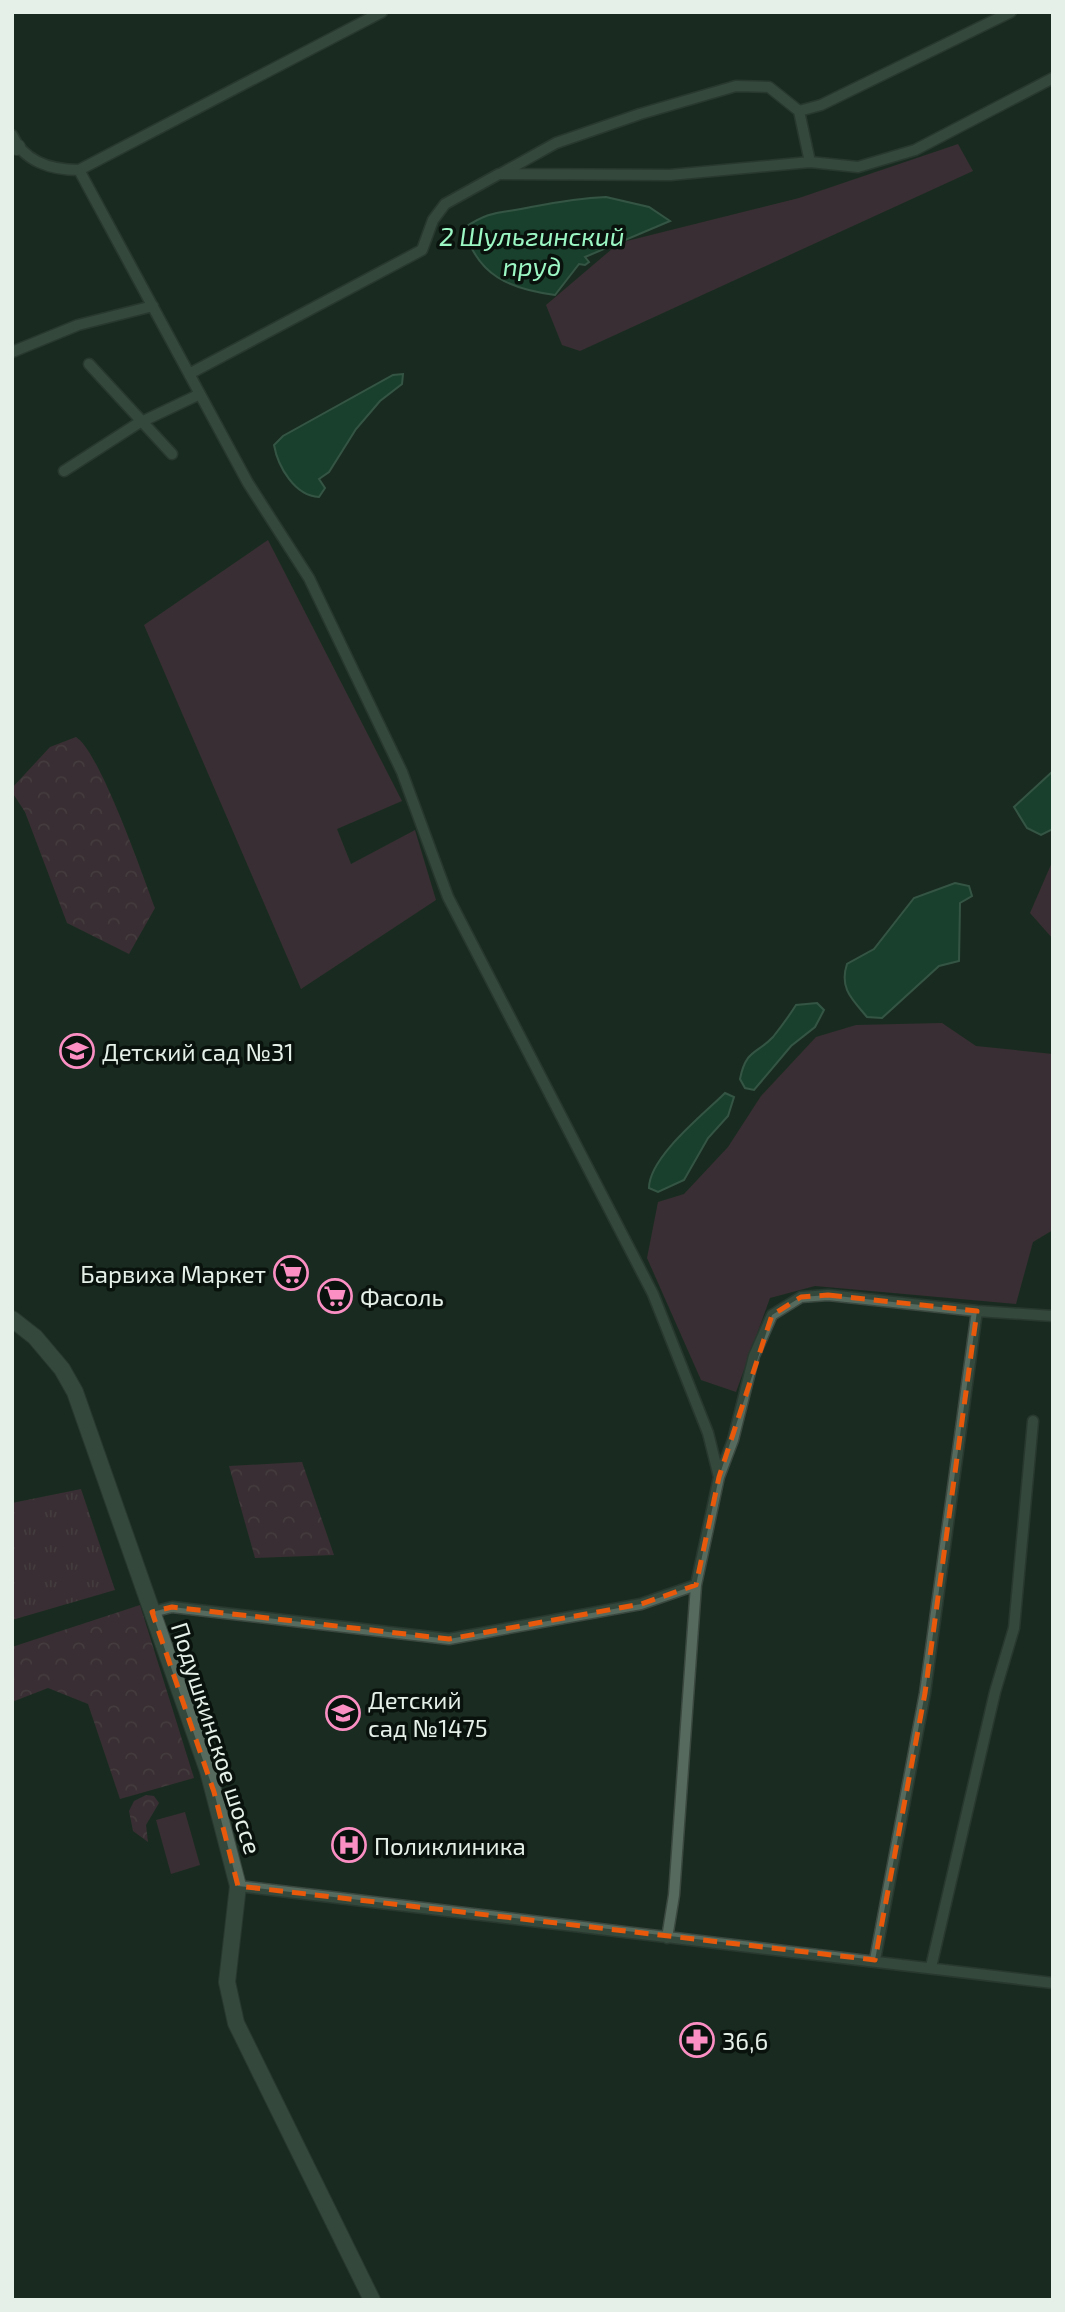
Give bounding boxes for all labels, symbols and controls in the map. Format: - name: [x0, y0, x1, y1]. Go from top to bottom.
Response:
- water label: 2 Шульгинский пруд: [439, 220, 625, 281]
- school or university icon: Детский сад №31: [58, 1032, 96, 1070]
- place label: Детский сад №31: [102, 1037, 294, 1066]
- supermarket icon: Барвиха Маркет: [272, 1254, 310, 1292]
- place label: Барвиха Маркет: [80, 1259, 266, 1288]
- supermarket icon: Фасоль: [316, 1277, 354, 1315]
- place label: Фасоль: [360, 1282, 444, 1311]
- street label: Подушкинское шоссе: [165, 1618, 268, 1858]
- place label: Детский сад №1475: [368, 1685, 488, 1742]
- school or university icon: Детский сад №1475: [324, 1694, 362, 1732]
- hospital icon: Поликлиника: [330, 1826, 368, 1864]
- place label: Поликлиника: [374, 1831, 526, 1860]
- pharmacy icon: 36,6: [678, 2021, 716, 2059]
- place label: 36,6: [722, 2026, 768, 2055]

